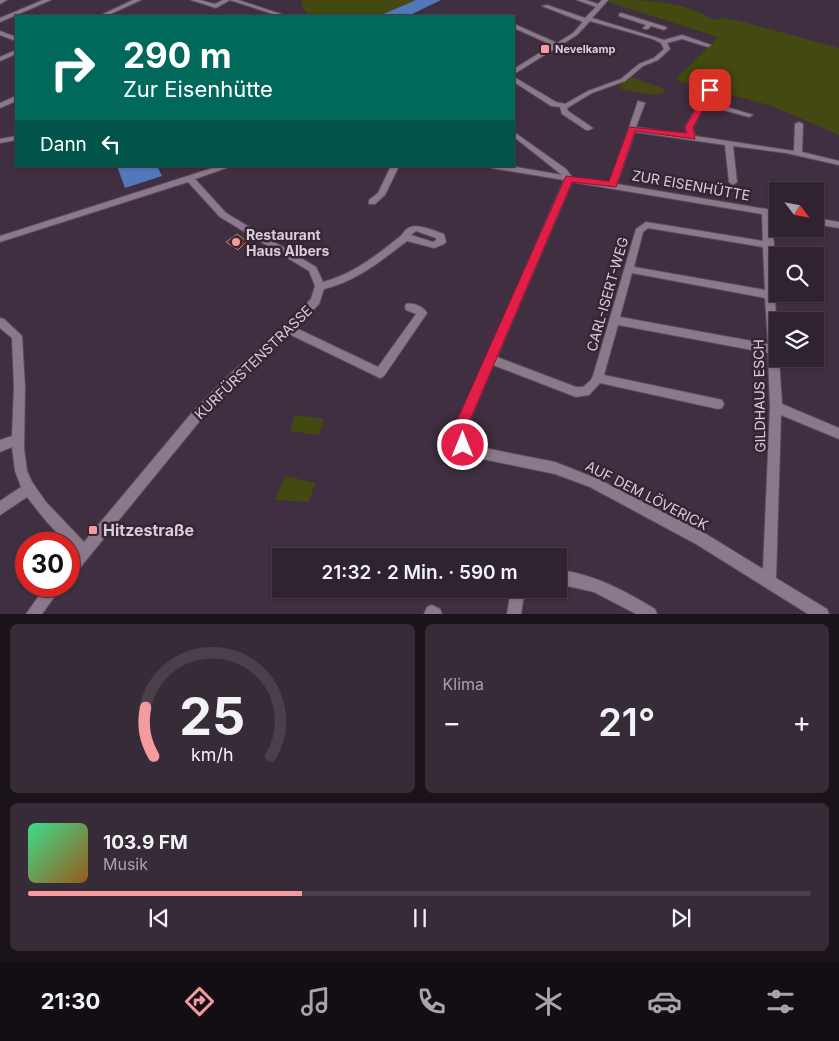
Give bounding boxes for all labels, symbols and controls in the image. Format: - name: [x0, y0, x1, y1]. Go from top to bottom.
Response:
- text: 290 m: [123, 34, 232, 76]
- icon: right: [40, 35, 105, 100]
- place label: Nevelkamp: [555, 42, 615, 56]
- marker: Nevelkamp: [539, 43, 551, 55]
- pin: [689, 69, 731, 111]
- text: Zur Eisenhütte: [123, 76, 273, 102]
- icon: arrive: [696, 76, 724, 104]
- icon: left: [97, 130, 125, 158]
- text: Dann: [40, 133, 87, 156]
- street label: ZUR EISENHÜTTE: [631, 166, 751, 204]
- north arrow: [769, 182, 824, 238]
- map controls: [769, 182, 824, 367]
- place label: Restaurant Haus Albers: [246, 226, 330, 259]
- street label: CARL-ISERT-WEG: [583, 235, 631, 353]
- marker: Restaurant Haus Albers: [230, 236, 242, 248]
- button: search: [769, 247, 824, 302]
- street label: KURFÜRSTENSTRASSE: [191, 302, 315, 422]
- button: layers: [769, 312, 824, 367]
- street label: GILDHAUS ESCH: [750, 339, 768, 453]
- position arrow: [436, 418, 488, 470]
- street label: AUF DEM LÖVERICK: [583, 457, 712, 534]
- place label: Hitzestraße: [103, 520, 194, 540]
- marker: Hitzestraße: [87, 524, 99, 536]
- speed limit sign: 30: [15, 532, 80, 597]
- text: 21:32 · 2 Min. · 590 m: [321, 561, 518, 584]
- text: Klima: [443, 674, 484, 694]
- text: 25: [179, 685, 245, 748]
- text: 21°: [598, 699, 655, 745]
- text: −: [443, 705, 461, 739]
- text: +: [792, 705, 811, 739]
- text: km/h: [191, 744, 233, 765]
- text: 103.9 FM: [103, 831, 188, 854]
- text: Musik: [103, 854, 148, 874]
- icon: previous: [145, 904, 173, 932]
- icon: pause: [406, 904, 434, 932]
- icon: next: [667, 904, 695, 932]
- icon: directions: [182, 984, 217, 1019]
- icon: music: [298, 984, 333, 1019]
- icon: phone: [414, 984, 449, 1019]
- icon: climate: [531, 984, 566, 1019]
- icon: car: [647, 984, 682, 1019]
- icon: filters: [763, 984, 798, 1019]
- text: 21:30: [41, 988, 100, 1014]

